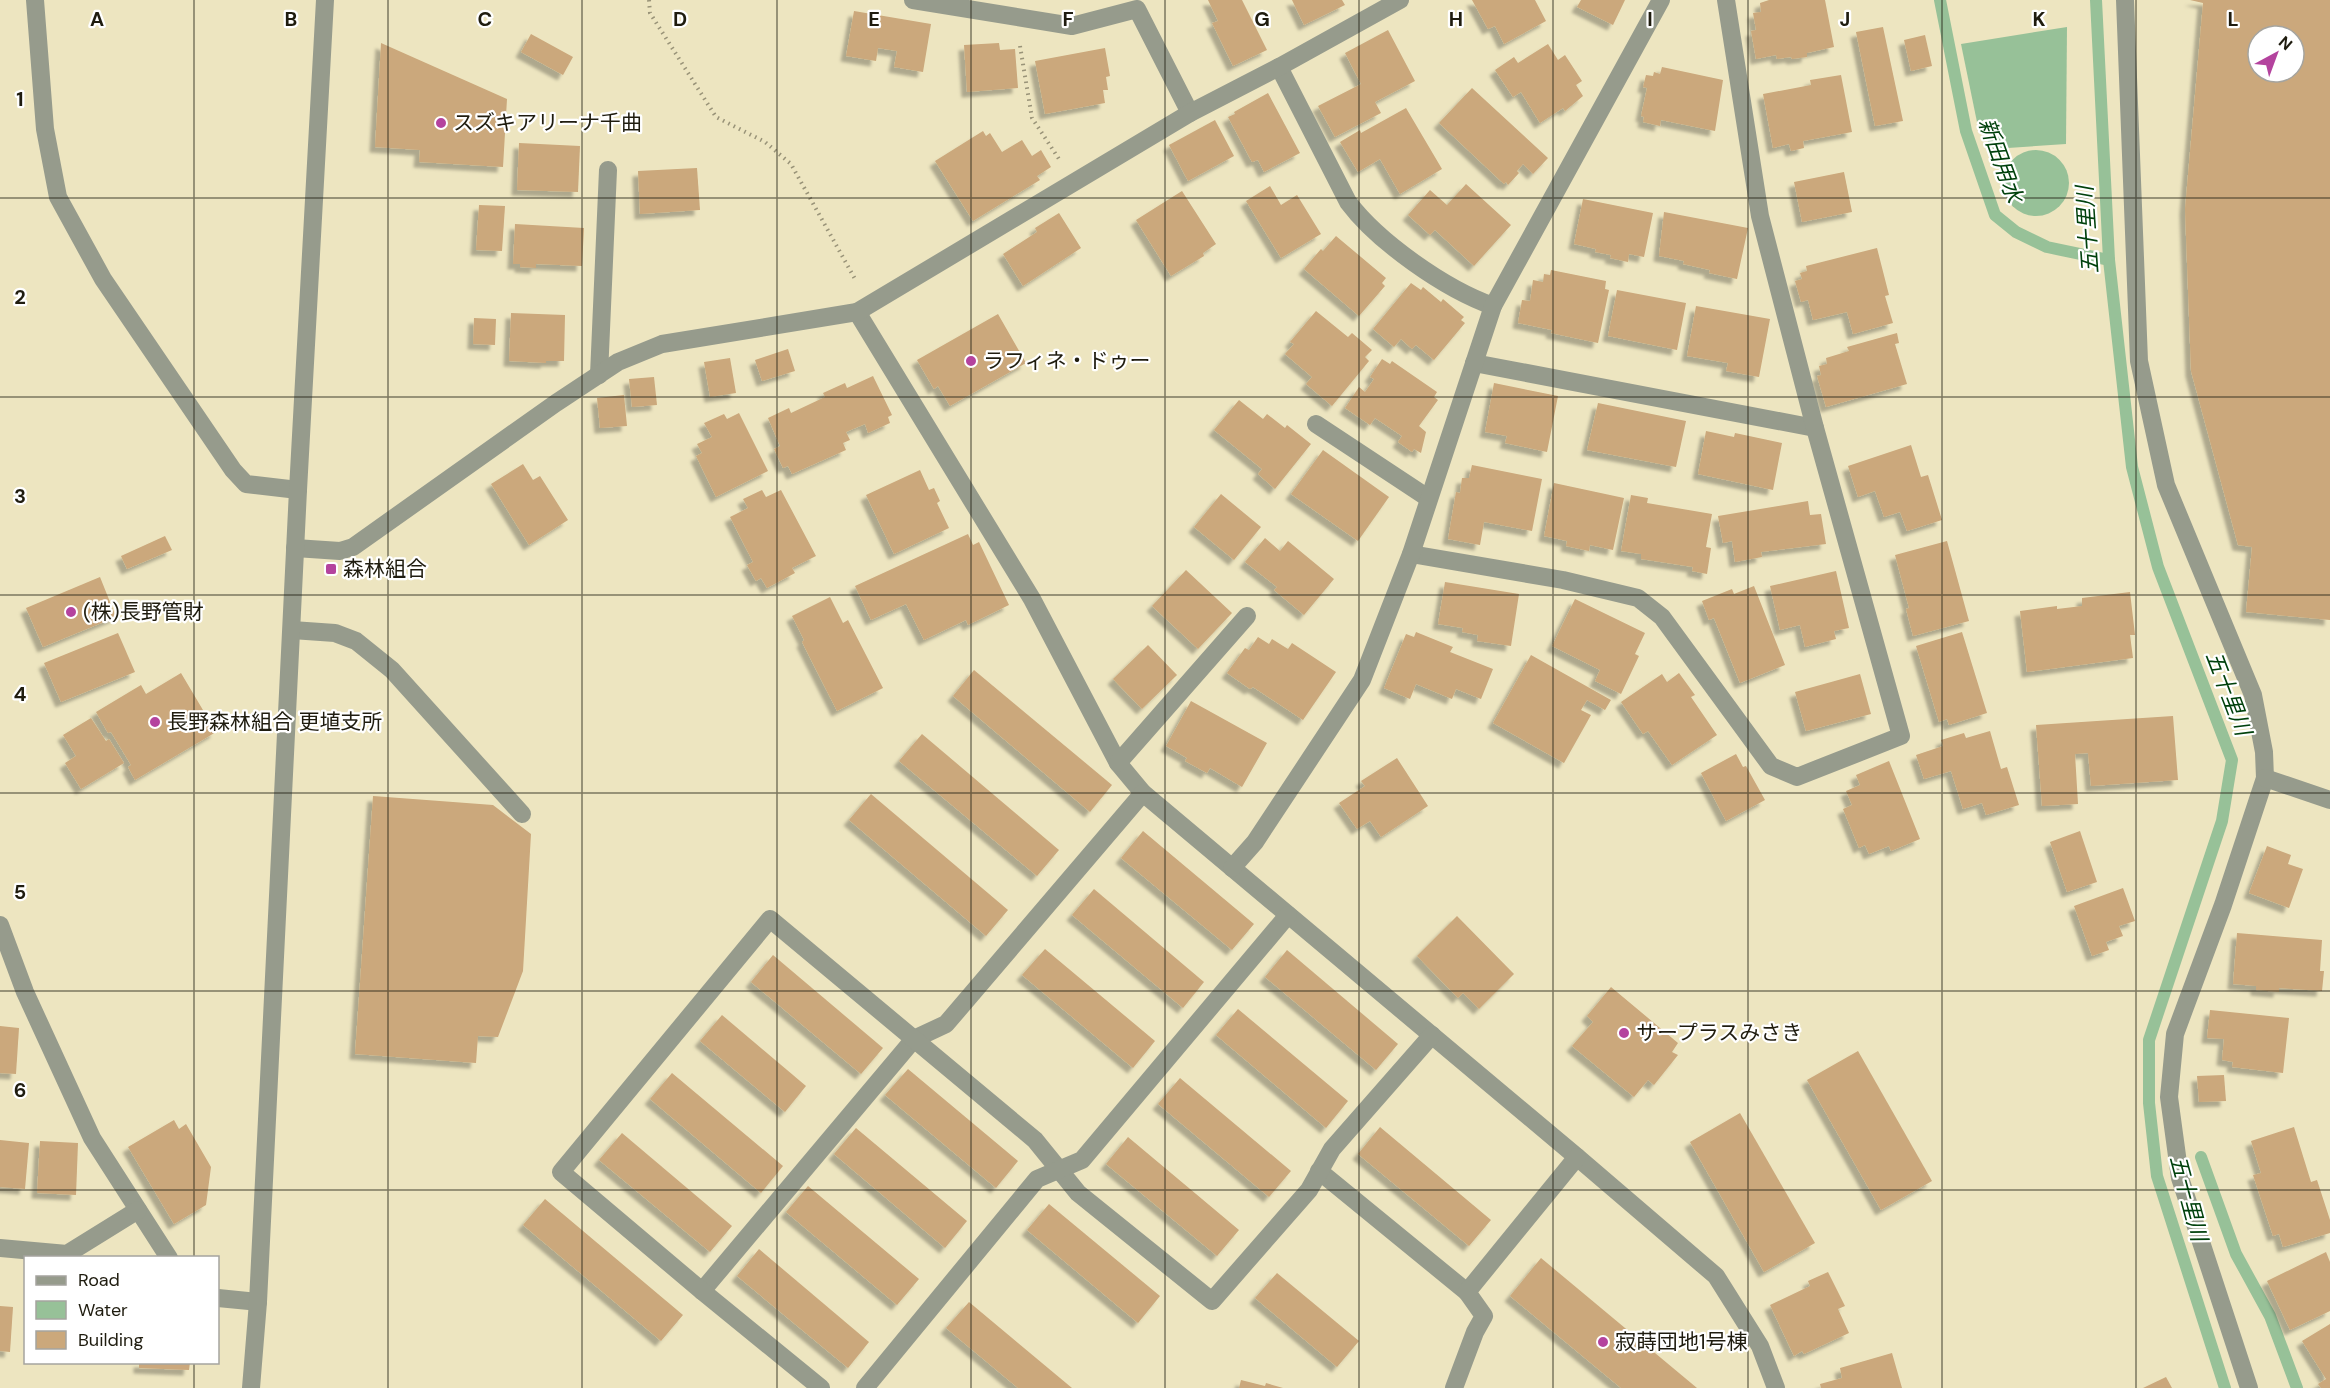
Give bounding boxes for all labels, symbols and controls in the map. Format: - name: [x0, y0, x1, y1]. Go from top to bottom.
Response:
- text: A: [90, 6, 104, 32]
- text: B: [285, 6, 297, 32]
- text: C: [478, 6, 492, 32]
- text: D: [673, 6, 687, 32]
- text: E: [868, 6, 880, 32]
- text: F: [1062, 6, 1074, 32]
- text: G: [1254, 6, 1270, 32]
- text: H: [1449, 6, 1463, 32]
- text: I: [1647, 6, 1653, 32]
- text: J: [1840, 6, 1850, 32]
- text: K: [2032, 6, 2046, 32]
- text: L: [2227, 6, 2239, 32]
- north arrow: [2246, 24, 2306, 84]
- text: N: [2274, 31, 2297, 55]
- text: 1: [16, 86, 24, 112]
- place label: スズキアリーナ千曲: [453, 109, 642, 137]
- water label: 新田用水: [1972, 114, 2030, 208]
- marker: スズキアリーナ千曲: [434, 116, 448, 130]
- water label: 五十里川: [2070, 183, 2105, 275]
- text: 2: [14, 284, 26, 310]
- place label: ラフィネ・ドゥー: [983, 347, 1151, 375]
- marker: ラフィネ・ドゥー: [964, 354, 978, 368]
- text: 3: [14, 483, 26, 509]
- place label: 森林組合: [343, 555, 427, 583]
- marker: 森林組合: [324, 562, 338, 576]
- place label: (株)長野管財: [83, 598, 204, 626]
- marker: (株)長野管財: [64, 605, 78, 619]
- water label: 五十里川: [2199, 647, 2259, 741]
- text: 4: [14, 681, 27, 707]
- place label: 長野森林組合 更埴支所: [167, 708, 383, 736]
- marker: 長野森林組合 更埴支所: [148, 715, 162, 729]
- text: 5: [14, 879, 26, 905]
- place label: サープラスみさき: [1636, 1019, 1802, 1047]
- marker: サープラスみさき: [1617, 1026, 1631, 1040]
- text: 6: [14, 1077, 26, 1103]
- water label: 五十里川: [2163, 1152, 2214, 1246]
- legend: [24, 1256, 219, 1364]
- text: Road: [78, 1268, 120, 1292]
- text: Water: [78, 1298, 128, 1322]
- text: Building: [78, 1328, 143, 1352]
- place label: 寂蒔団地1号棟: [1615, 1328, 1748, 1356]
- marker: 寂蒔団地1号棟: [1596, 1335, 1610, 1349]

